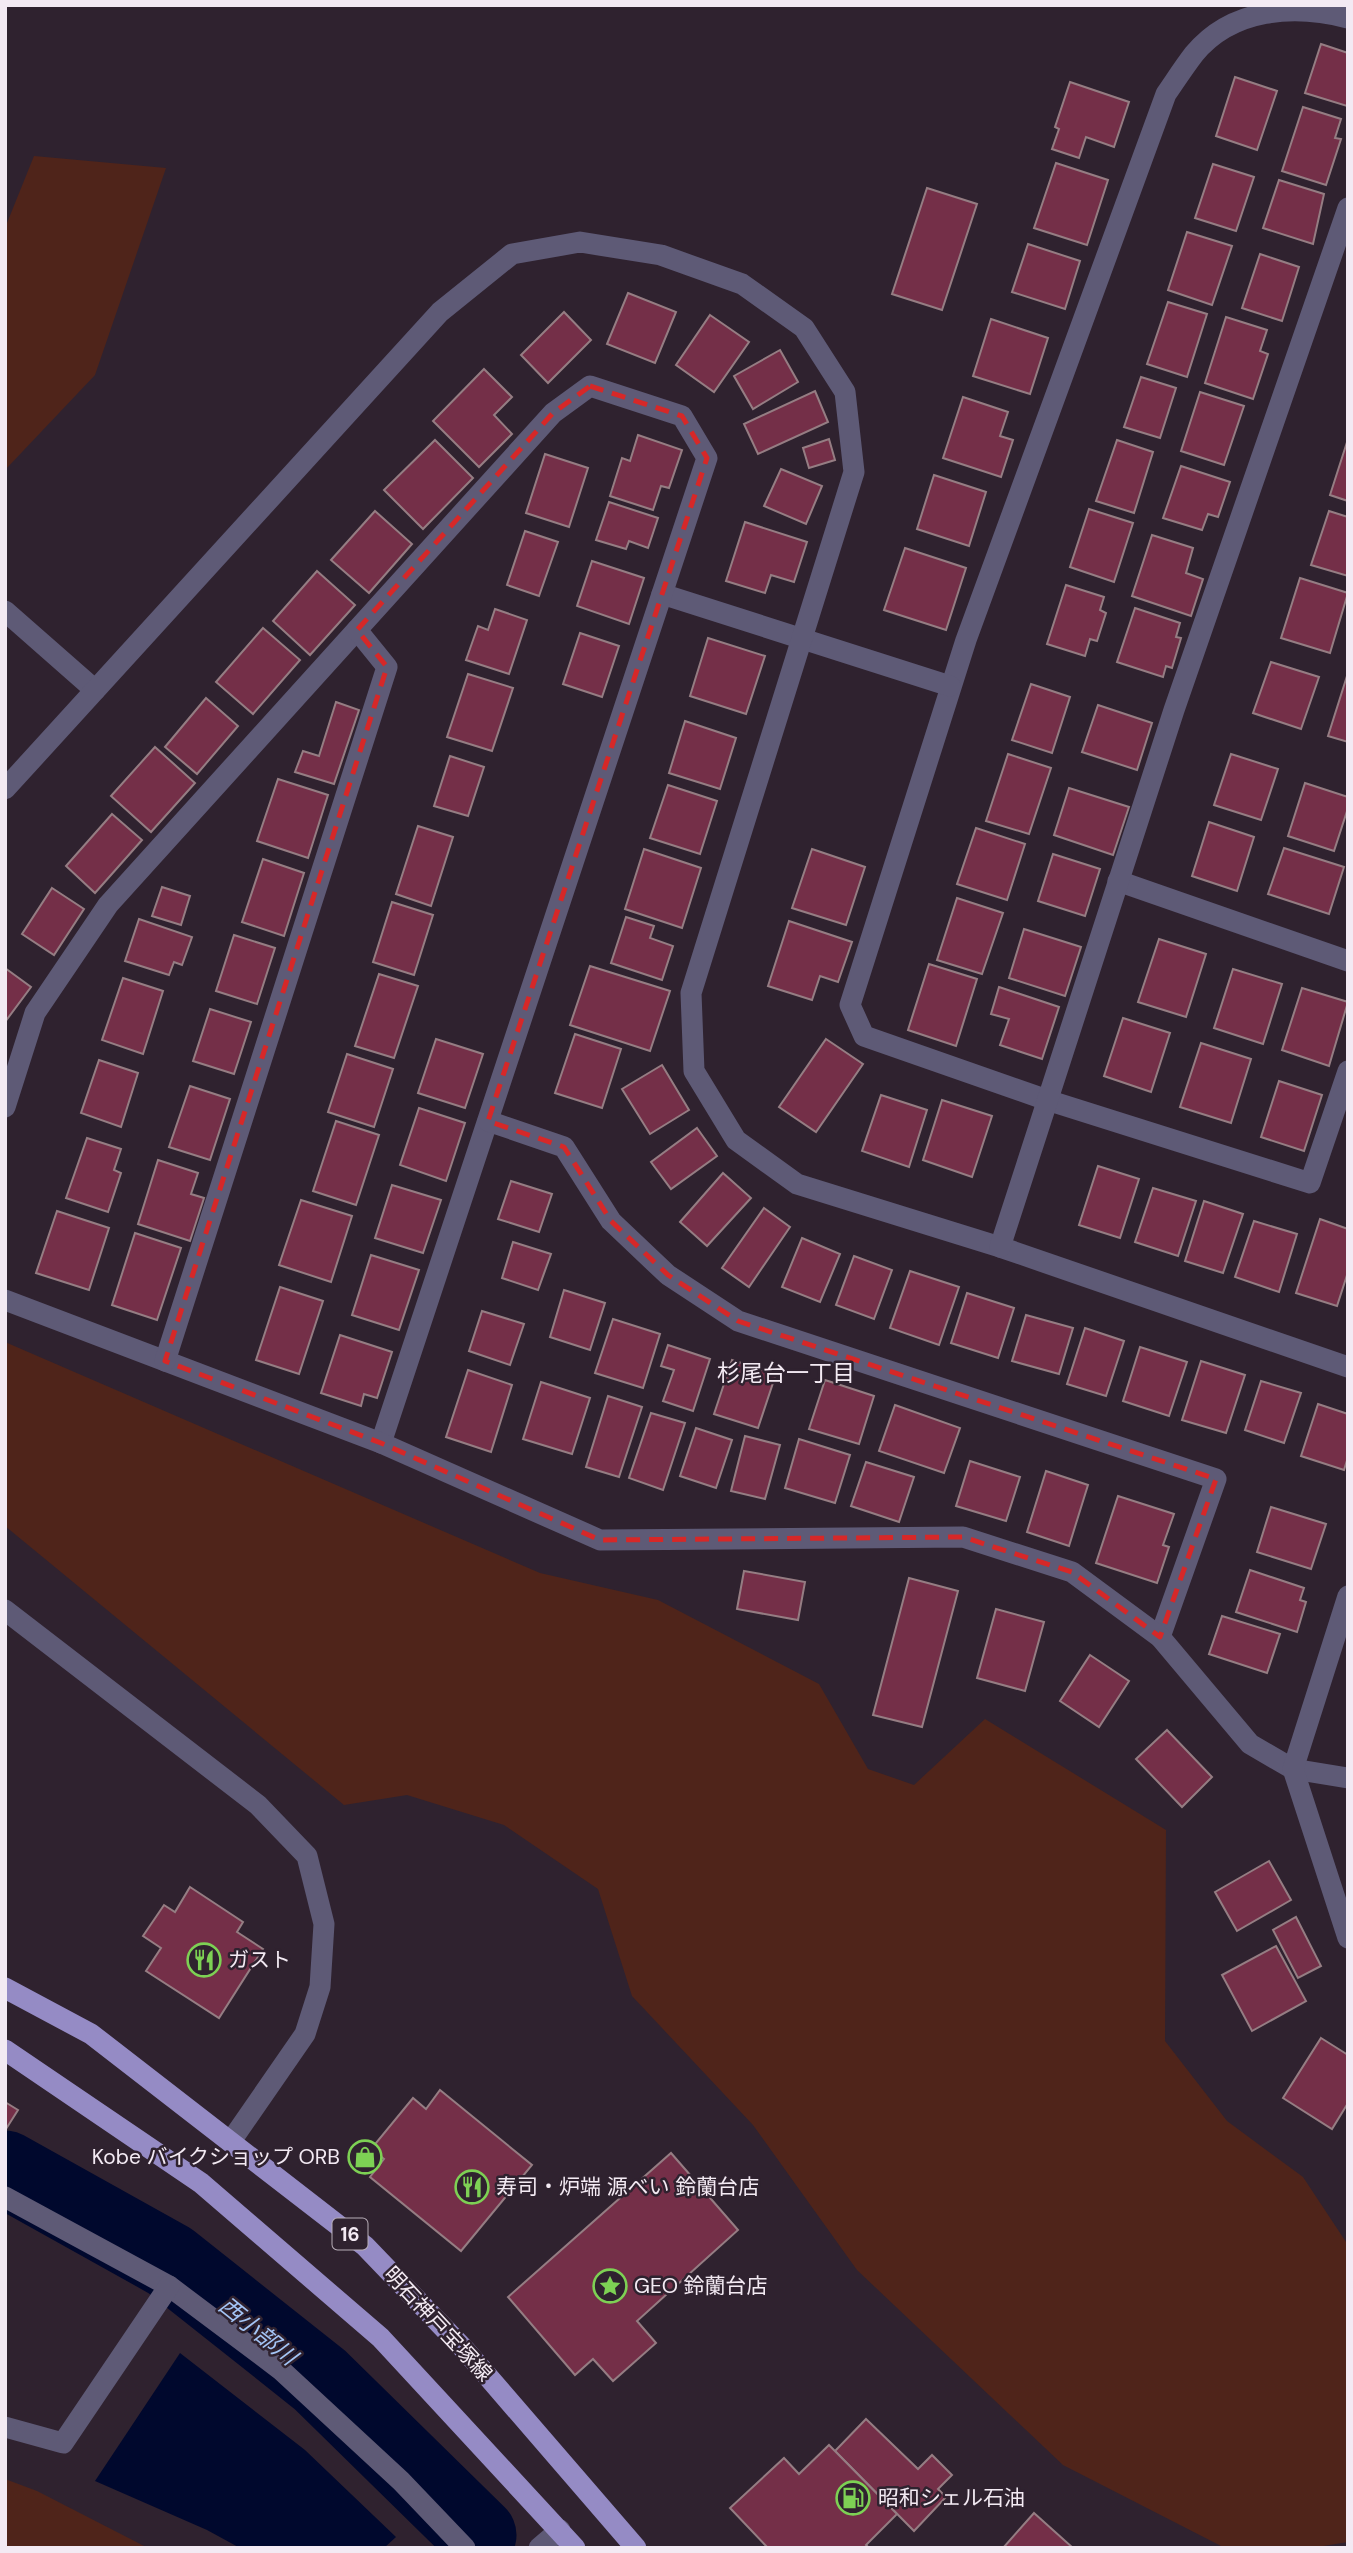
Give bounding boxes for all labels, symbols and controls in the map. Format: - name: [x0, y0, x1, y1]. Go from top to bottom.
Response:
- district label: 杉尾台一丁目: [717, 1358, 855, 1388]
- restaurant icon: ガスト: [185, 1941, 223, 1979]
- place label: ガスト: [228, 1946, 291, 1974]
- shop icon: Kobe バイクショップ ORB: [346, 2138, 384, 2176]
- place label: Kobe バイクショップ ORB: [92, 2143, 340, 2171]
- restaurant icon: 寿司・炉端 源べい 鈴蘭台店: [453, 2168, 491, 2206]
- place label: 寿司・炉端 源べい 鈴蘭台店: [496, 2173, 759, 2201]
- road number: 16: [332, 2218, 368, 2250]
- street label: 明石神戸宝塚線: [378, 2261, 498, 2387]
- place icon: GEO 鈴蘭台店: [591, 2267, 629, 2305]
- place label: GEO 鈴蘭台店: [634, 2272, 768, 2300]
- water label: 西小部川: [213, 2290, 306, 2373]
- fuel station icon: 昭和シェル石油: [834, 2479, 872, 2517]
- place label: 昭和シェル石油: [878, 2484, 1025, 2512]

